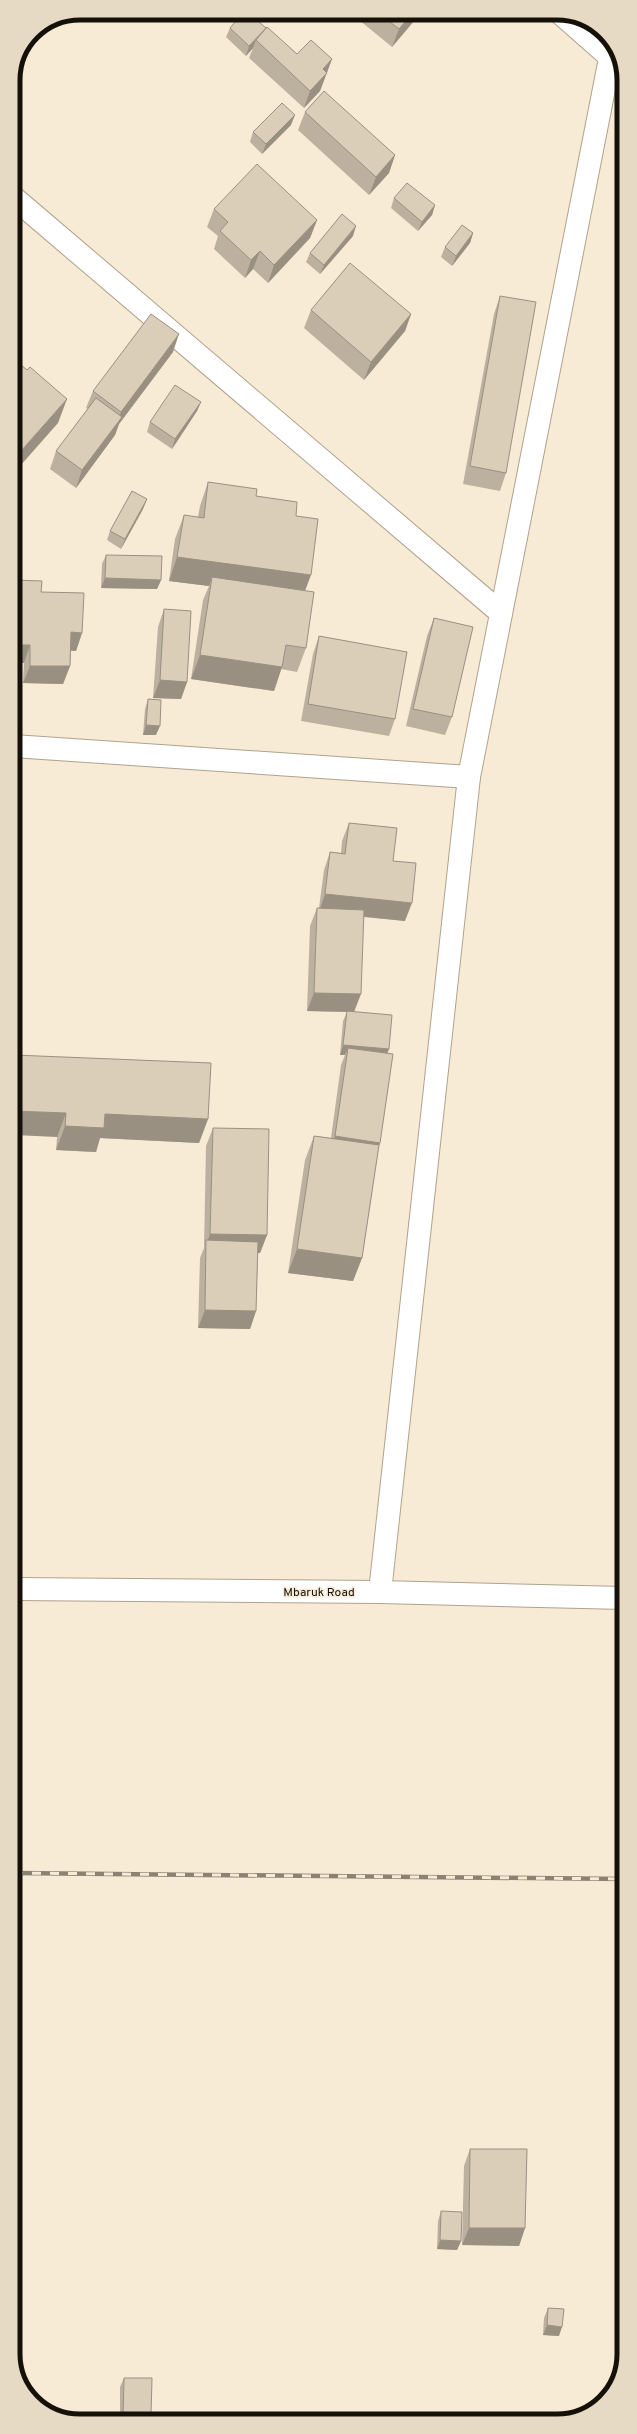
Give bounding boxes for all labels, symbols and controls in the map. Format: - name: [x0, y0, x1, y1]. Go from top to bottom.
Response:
- street label: Mbaruk Road: [283, 1585, 355, 1601]

